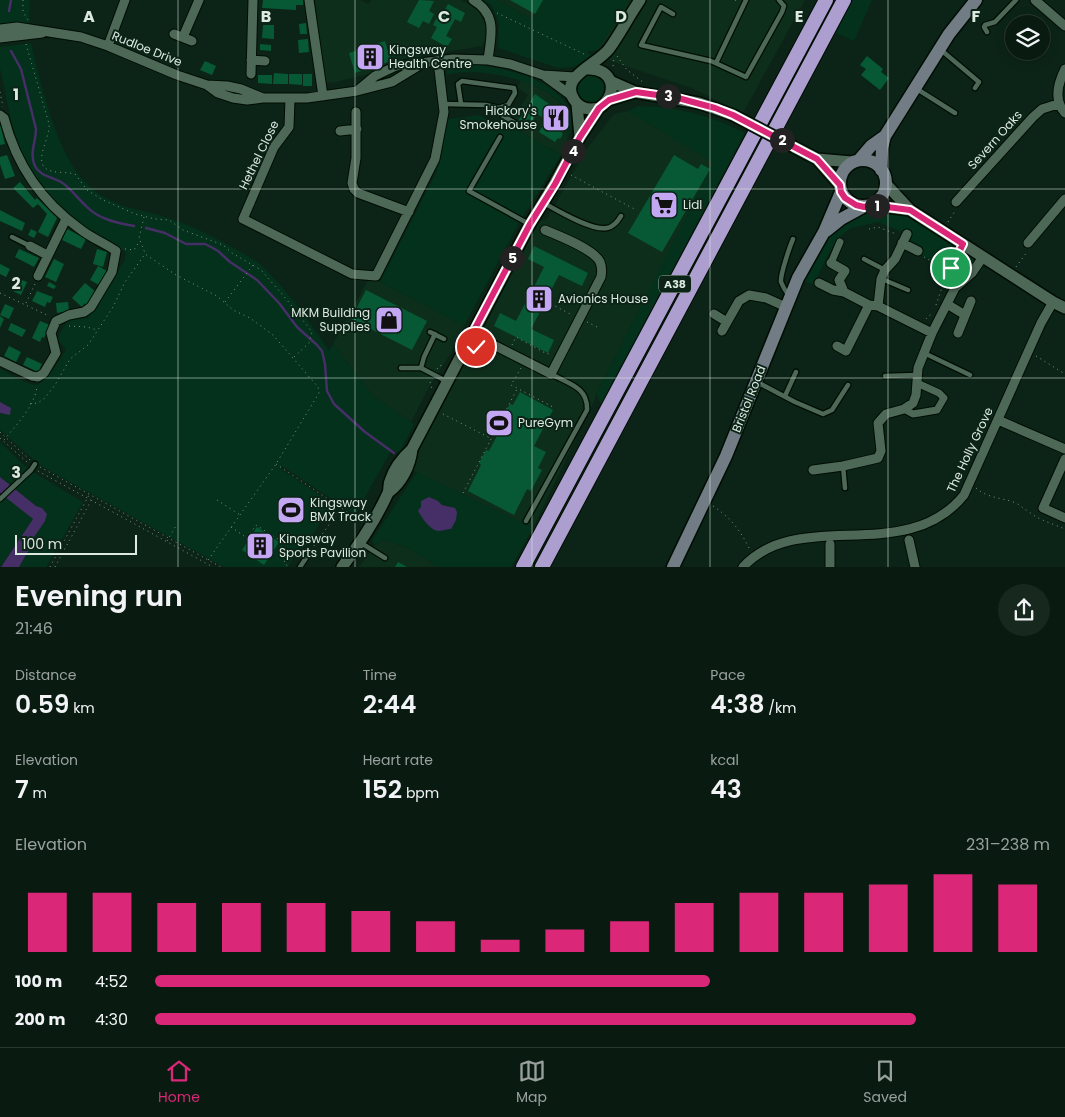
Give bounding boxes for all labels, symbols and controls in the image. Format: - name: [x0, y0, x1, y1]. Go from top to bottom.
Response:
- text: A: [83, 5, 95, 28]
- text: B: [261, 5, 271, 28]
- text: C: [438, 5, 450, 28]
- text: D: [615, 5, 627, 28]
- text: E: [795, 5, 803, 28]
- text: F: [972, 5, 981, 28]
- map controls: [1005, 15, 1050, 60]
- button: layers: [1005, 15, 1050, 60]
- street label: Rudloe Drive: [109, 27, 185, 70]
- place label: Kingsway Health Centre: [389, 41, 472, 72]
- building icon: Kingsway Health Centre: [355, 42, 385, 72]
- text: 1: [13, 83, 19, 106]
- pin: 3: [656, 84, 680, 108]
- text: 3: [664, 86, 673, 106]
- place label: Hickory's Smokehouse: [460, 102, 537, 133]
- restaurant icon: Hickory's Smokehouse: [541, 103, 571, 133]
- street label: Severn Oaks: [964, 106, 1026, 173]
- street label: Hethel Close: [234, 117, 283, 192]
- pin: 2: [770, 128, 794, 152]
- text: 2: [779, 130, 787, 150]
- pin: 4: [560, 138, 586, 164]
- text: 4: [569, 141, 578, 161]
- supermarket icon: Lidl: [649, 190, 679, 220]
- pin: 1: [864, 194, 890, 218]
- place label: Lidl: [683, 196, 702, 213]
- text: 1: [875, 196, 880, 216]
- pin: 5: [500, 246, 524, 270]
- pin: [930, 247, 972, 289]
- text: 5: [508, 248, 517, 268]
- icon: arrive: [937, 254, 965, 282]
- text: 2: [11, 272, 21, 295]
- road number: A38: [659, 276, 691, 292]
- building icon: Avionics House: [524, 284, 554, 314]
- place label: Avionics House: [558, 290, 648, 307]
- place label: MKM Building Supplies: [291, 304, 370, 335]
- shop icon: MKM Building Supplies: [374, 305, 404, 335]
- pin: [455, 326, 497, 368]
- icon: check: [462, 333, 490, 361]
- street label: Bristol Road: [727, 363, 770, 435]
- street label: The Holly Grove: [942, 404, 997, 495]
- sports icon: PureGym: [484, 408, 514, 438]
- place label: PureGym: [518, 414, 573, 431]
- text: 3: [11, 461, 21, 484]
- place label: Kingsway BMX Track: [310, 494, 372, 525]
- sports icon: Kingsway BMX Track: [276, 495, 306, 525]
- place label: Kingsway Sports Pavilion: [279, 530, 366, 561]
- building icon: Kingsway Sports Pavilion: [245, 531, 275, 561]
- scale bar: [15, 532, 138, 555]
- text: 100 m: [22, 534, 62, 554]
- text: Evening run: [15, 577, 183, 616]
- button: share: [998, 584, 1050, 636]
- text: 21:46: [15, 617, 53, 640]
- text: Distance: [15, 665, 76, 685]
- text: Time: [363, 665, 397, 685]
- text: Pace: [710, 665, 745, 685]
- text: 0.59: [15, 687, 69, 722]
- text: 2:44: [363, 687, 417, 722]
- text: 4:38: [710, 687, 764, 722]
- text: km: [69, 698, 95, 718]
- text: /km: [764, 698, 797, 718]
- text: Elevation: [15, 750, 78, 770]
- text: Heart rate: [363, 750, 433, 770]
- text: kcal: [710, 750, 739, 770]
- text: 7: [15, 772, 29, 807]
- text: 152: [363, 772, 402, 807]
- text: 43: [710, 772, 742, 807]
- text: m: [29, 783, 47, 803]
- text: bpm: [402, 783, 439, 803]
- text: Elevation: [15, 833, 87, 856]
- text: 231–238 m: [966, 833, 1050, 856]
- text: 100 m: [15, 970, 62, 993]
- text: 4:52: [95, 970, 128, 993]
- text: 200 m: [15, 1008, 65, 1031]
- text: 4:30: [95, 1008, 128, 1031]
- tab: Home: [158, 1057, 200, 1108]
- tab: Map: [516, 1057, 547, 1108]
- tab: Saved: [863, 1057, 907, 1108]

